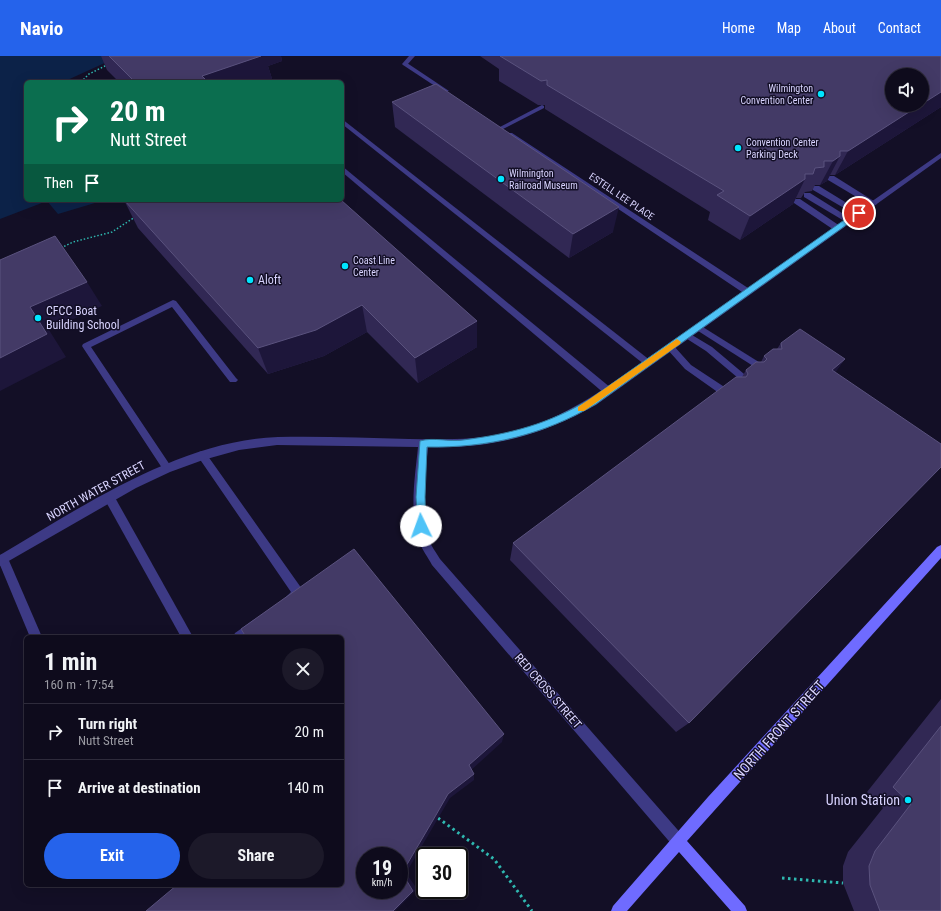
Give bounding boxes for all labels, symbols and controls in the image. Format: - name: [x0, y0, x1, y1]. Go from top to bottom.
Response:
- text: Navio: [20, 17, 63, 40]
- text: Home: [722, 20, 755, 36]
- text: Map: [777, 20, 801, 36]
- text: About: [823, 20, 856, 36]
- text: Contact: [878, 20, 921, 36]
- map controls: [885, 68, 929, 112]
- button: sound: [885, 68, 929, 112]
- place label: Wilmington Convention Center: [740, 83, 813, 106]
- marker: Wilmington Convention Center: [816, 89, 826, 99]
- text: 20 m: [110, 95, 166, 128]
- icon: right: [44, 96, 96, 148]
- text: Nutt Street: [110, 129, 187, 150]
- place label: Convention Center Parking Deck: [746, 137, 819, 160]
- marker: Convention Center Parking Deck: [733, 143, 743, 153]
- place label: Wilmington Railroad Museum: [509, 168, 578, 191]
- street label: ESTELL LEE PLACE: [587, 171, 656, 222]
- icon: arrive: [81, 172, 103, 194]
- text: Then: [44, 174, 73, 192]
- marker: Wilmington Railroad Museum: [496, 174, 506, 184]
- pin: [842, 196, 876, 230]
- icon: arrive: [848, 202, 870, 224]
- place label: Coast Line Center: [353, 255, 395, 278]
- marker: Coast Line Center: [340, 261, 350, 271]
- place label: Aloft: [258, 273, 281, 287]
- marker: Aloft: [245, 275, 255, 285]
- place label: CFCC Boat Building School: [46, 304, 119, 332]
- marker: CFCC Boat Building School: [33, 313, 43, 323]
- street label: NORTH WATER STREET: [44, 458, 148, 524]
- position arrow: [400, 505, 442, 547]
- text: 1 min: [44, 648, 97, 676]
- button: close: [282, 648, 324, 690]
- street label: RED CROSS STREET: [512, 651, 584, 731]
- text: 160 m · 17:54: [44, 677, 114, 692]
- street label: NORTH FRONT STREET: [730, 677, 828, 783]
- text: Turn right: [78, 715, 137, 733]
- icon: right: [44, 721, 66, 743]
- text: 20 m: [294, 723, 324, 741]
- text: Nutt Street: [78, 733, 133, 748]
- icon: arrive: [44, 777, 66, 799]
- text: Arrive at destination: [78, 779, 201, 797]
- text: 140 m: [287, 779, 324, 797]
- place label: Union Station: [826, 792, 900, 808]
- marker: Union Station: [903, 795, 913, 805]
- button: Exit: [44, 833, 180, 879]
- button: Share: [188, 833, 324, 879]
- speed limit sign: 30: [416, 847, 468, 899]
- text: 19: [372, 856, 392, 880]
- text: km/h: [372, 877, 392, 888]

